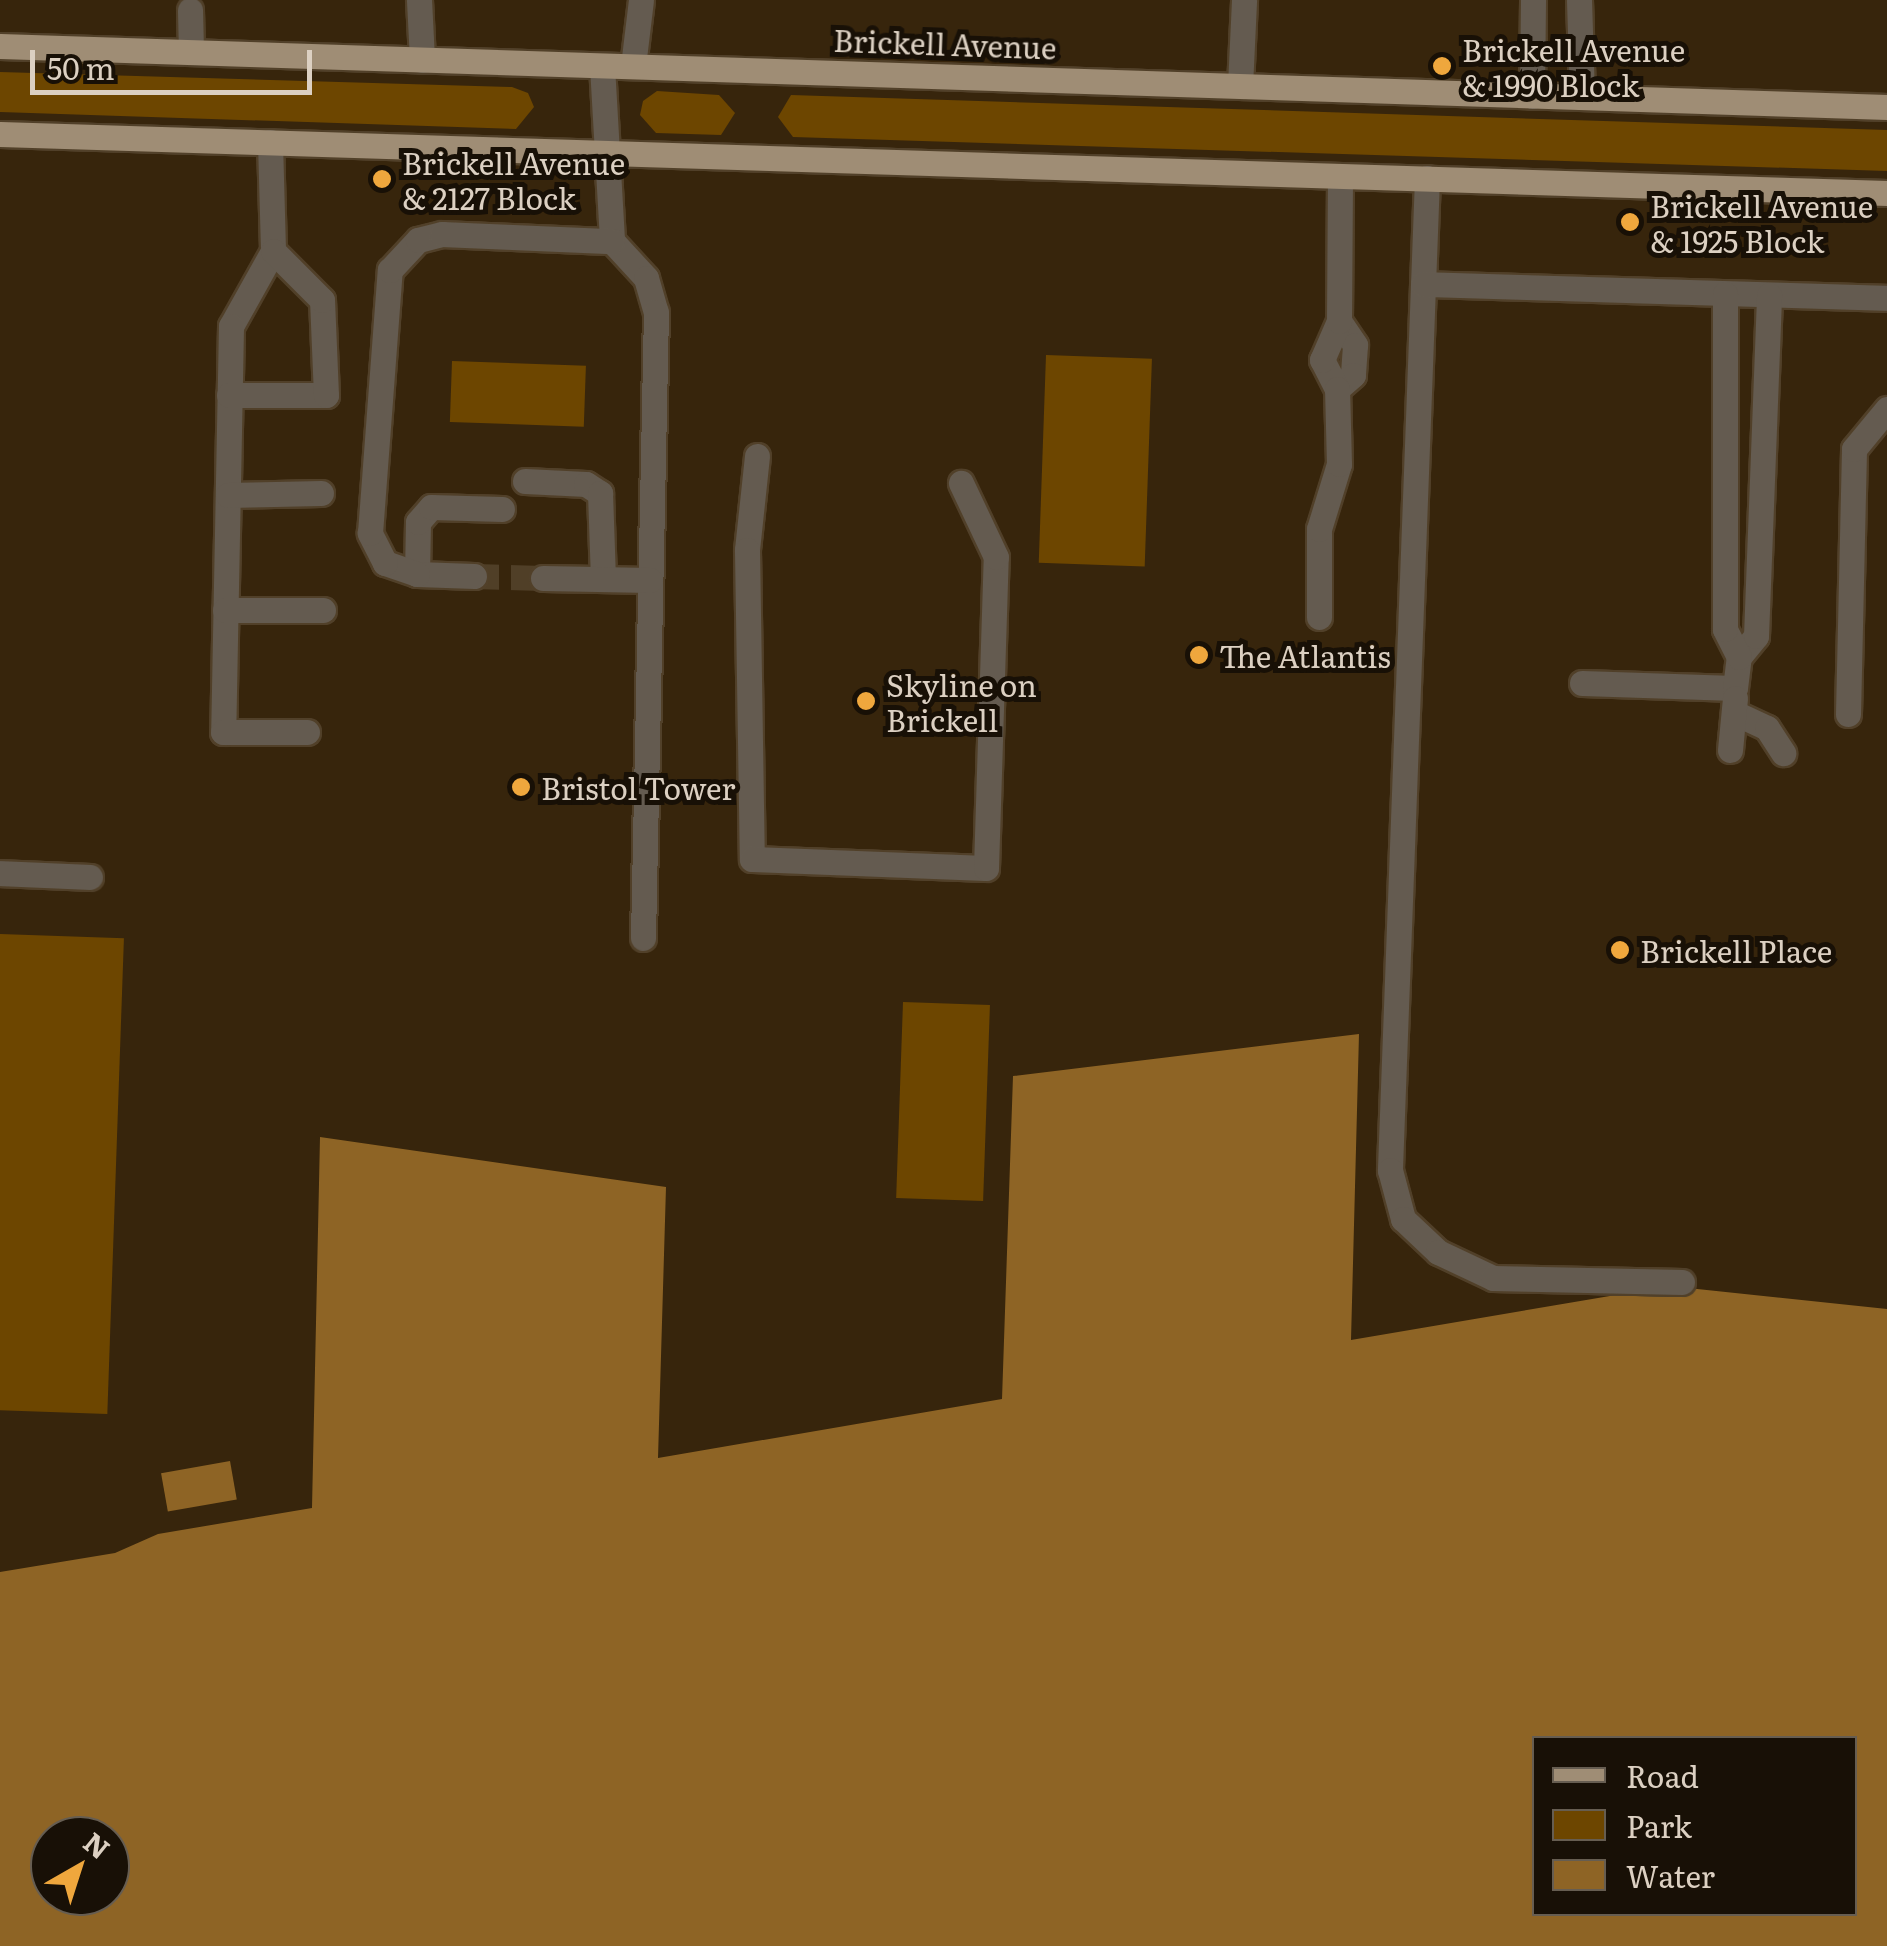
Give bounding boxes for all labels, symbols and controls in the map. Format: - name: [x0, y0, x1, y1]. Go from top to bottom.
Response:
- street label: Brickell Avenue: [833, 21, 1057, 65]
- scale bar: [35, 30, 318, 92]
- place label: Brickell Avenue & 1990 Block: [1462, 31, 1685, 102]
- text: 50 m: [47, 45, 115, 89]
- marker: Brickell Avenue & 1990 Block: [1431, 55, 1453, 77]
- place label: Brickell Avenue & 2127 Block: [402, 144, 625, 214]
- marker: Brickell Avenue & 2127 Block: [371, 168, 393, 190]
- place label: Brickell Avenue & 1925 Block: [1650, 187, 1873, 258]
- marker: Brickell Avenue & 1925 Block: [1619, 211, 1641, 233]
- place label: The Atlantis: [1219, 637, 1391, 673]
- marker: The Atlantis: [1188, 644, 1210, 666]
- place label: Skyline on Brickell: [886, 666, 1037, 736]
- marker: Skyline on Brickell: [855, 690, 877, 712]
- place label: Bristol Tower: [541, 769, 736, 805]
- marker: Bristol Tower: [510, 776, 532, 798]
- place label: Brickell Place: [1640, 932, 1832, 968]
- marker: Brickell Place: [1609, 939, 1631, 961]
- legend: [1532, 1736, 1857, 1916]
- text: Road: [1626, 1753, 1699, 1797]
- text: Park: [1626, 1803, 1692, 1847]
- north arrow: [30, 1816, 130, 1916]
- text: N: [75, 1821, 120, 1868]
- text: Water: [1626, 1853, 1715, 1897]

